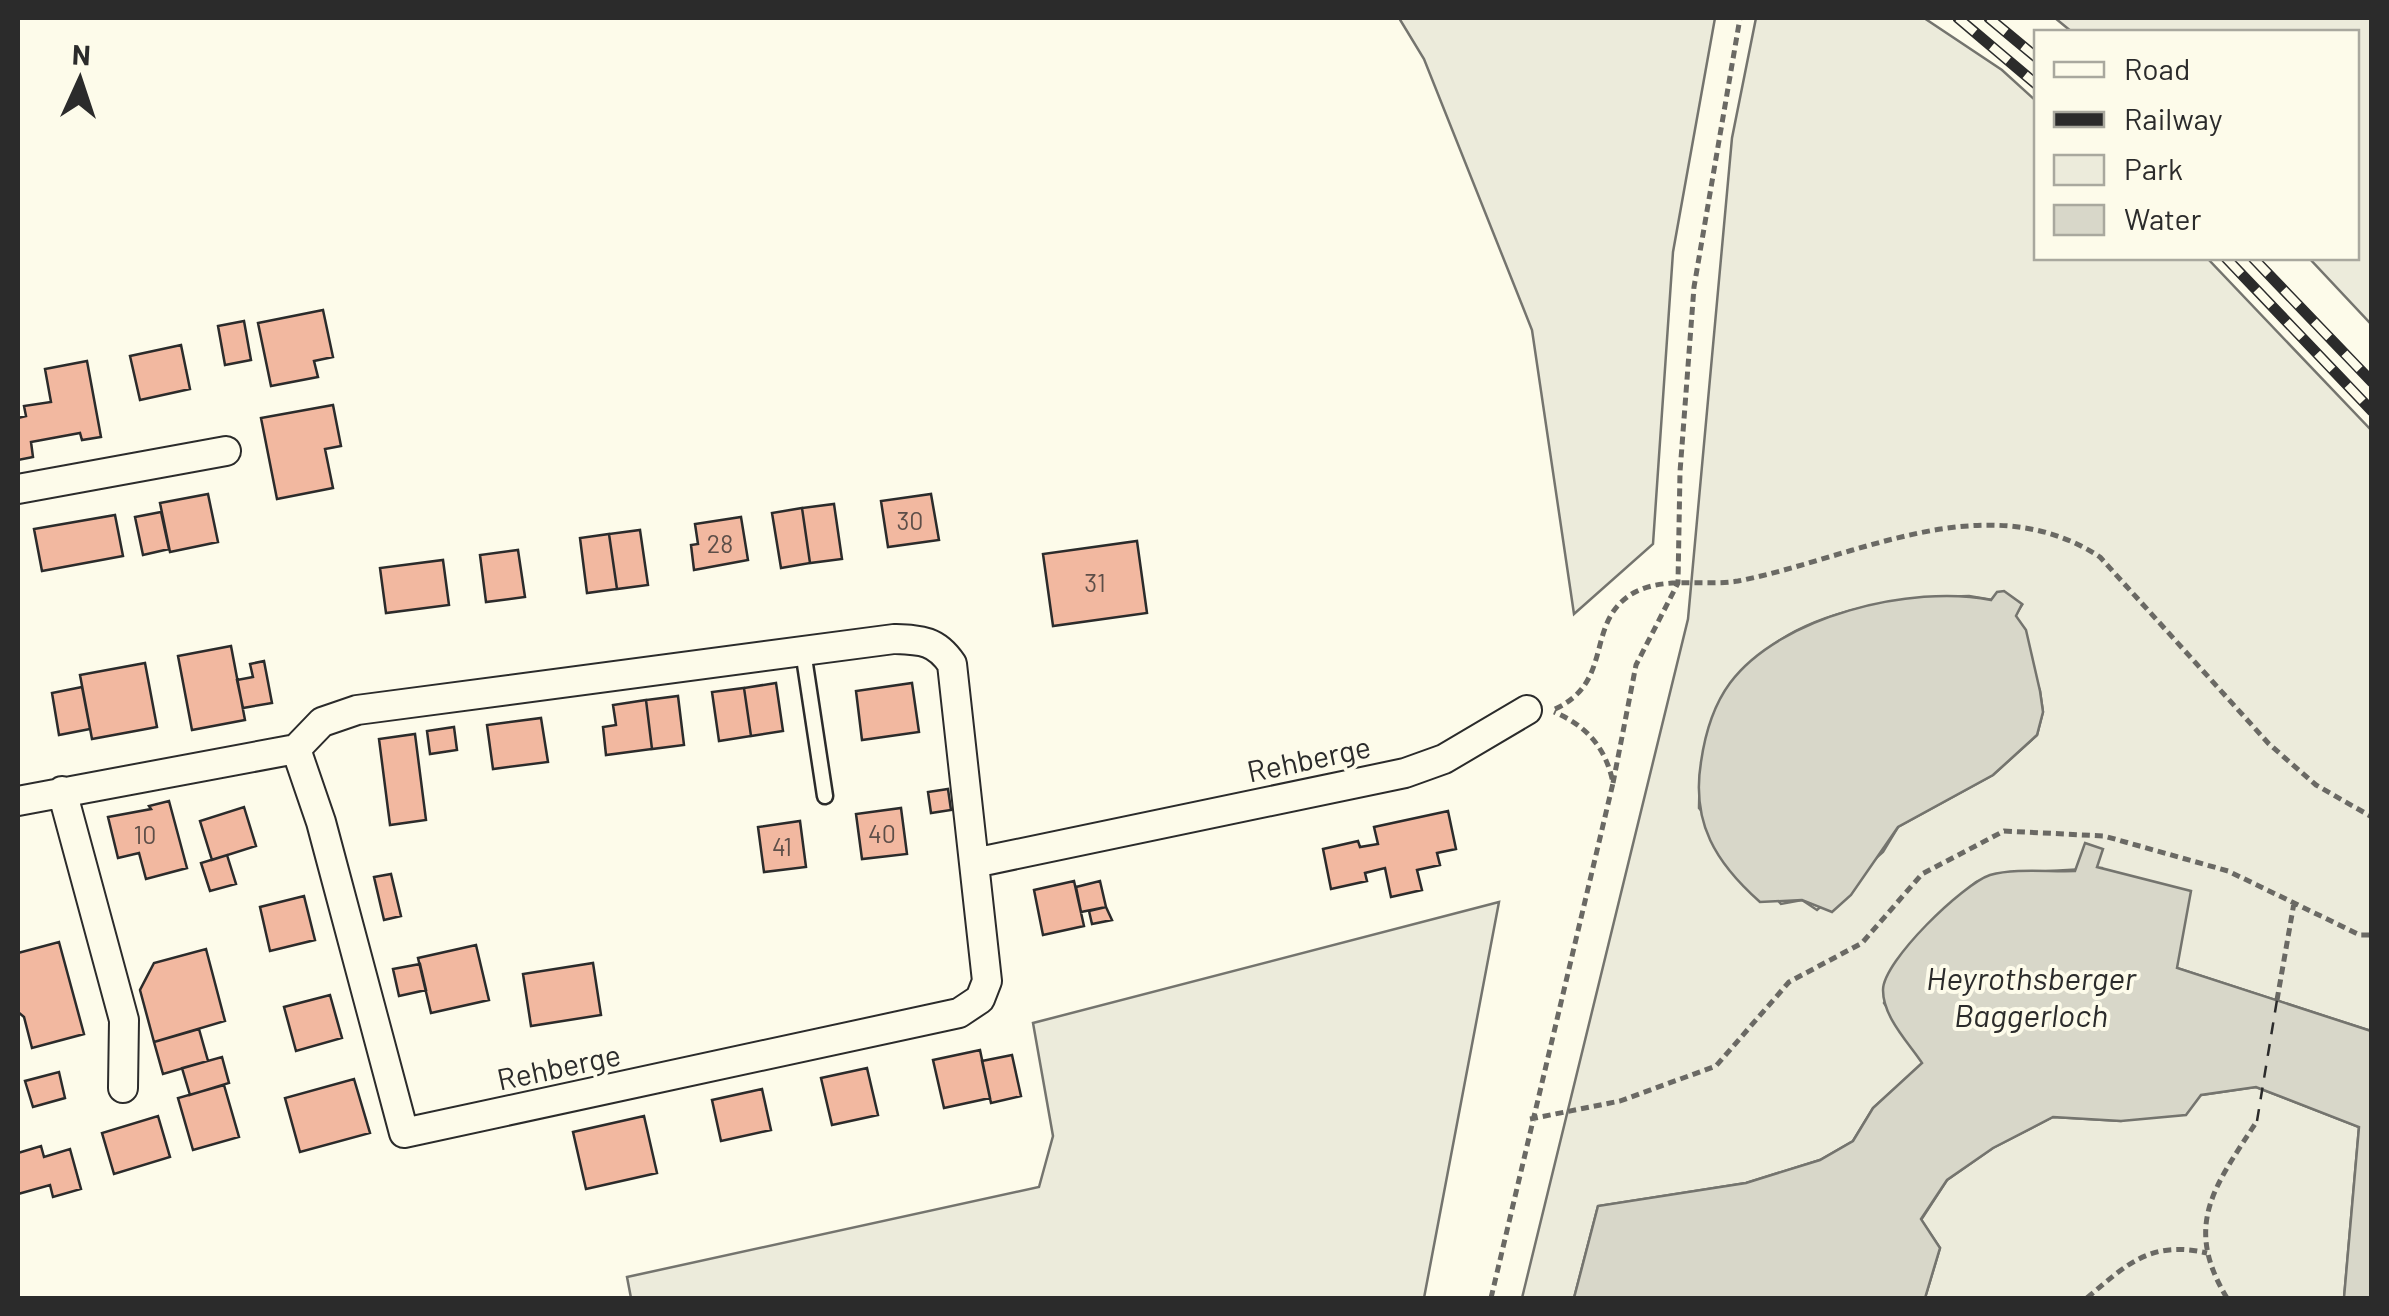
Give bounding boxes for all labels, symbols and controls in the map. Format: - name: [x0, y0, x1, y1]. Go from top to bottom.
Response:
- north arrow: [30, 30, 130, 130]
- legend: [2034, 30, 2359, 260]
- text: N: [71, 37, 92, 71]
- text: Road: [2124, 50, 2190, 86]
- text: Railway: [2124, 100, 2223, 136]
- text: Park: [2124, 150, 2183, 186]
- text: Water: [2124, 200, 2202, 236]
- house number: 30: [896, 505, 924, 535]
- house number: 28: [707, 528, 733, 558]
- house number: 31: [1084, 567, 1106, 597]
- street label: Rehberge: [1244, 727, 1374, 789]
- house number: 40: [868, 818, 896, 848]
- house number: 10: [134, 819, 156, 849]
- house number: 41: [772, 831, 792, 861]
- water label: Heyrothsberger Baggerloch: [1926, 958, 2138, 1033]
- street label: Rehberge: [494, 1035, 624, 1097]

